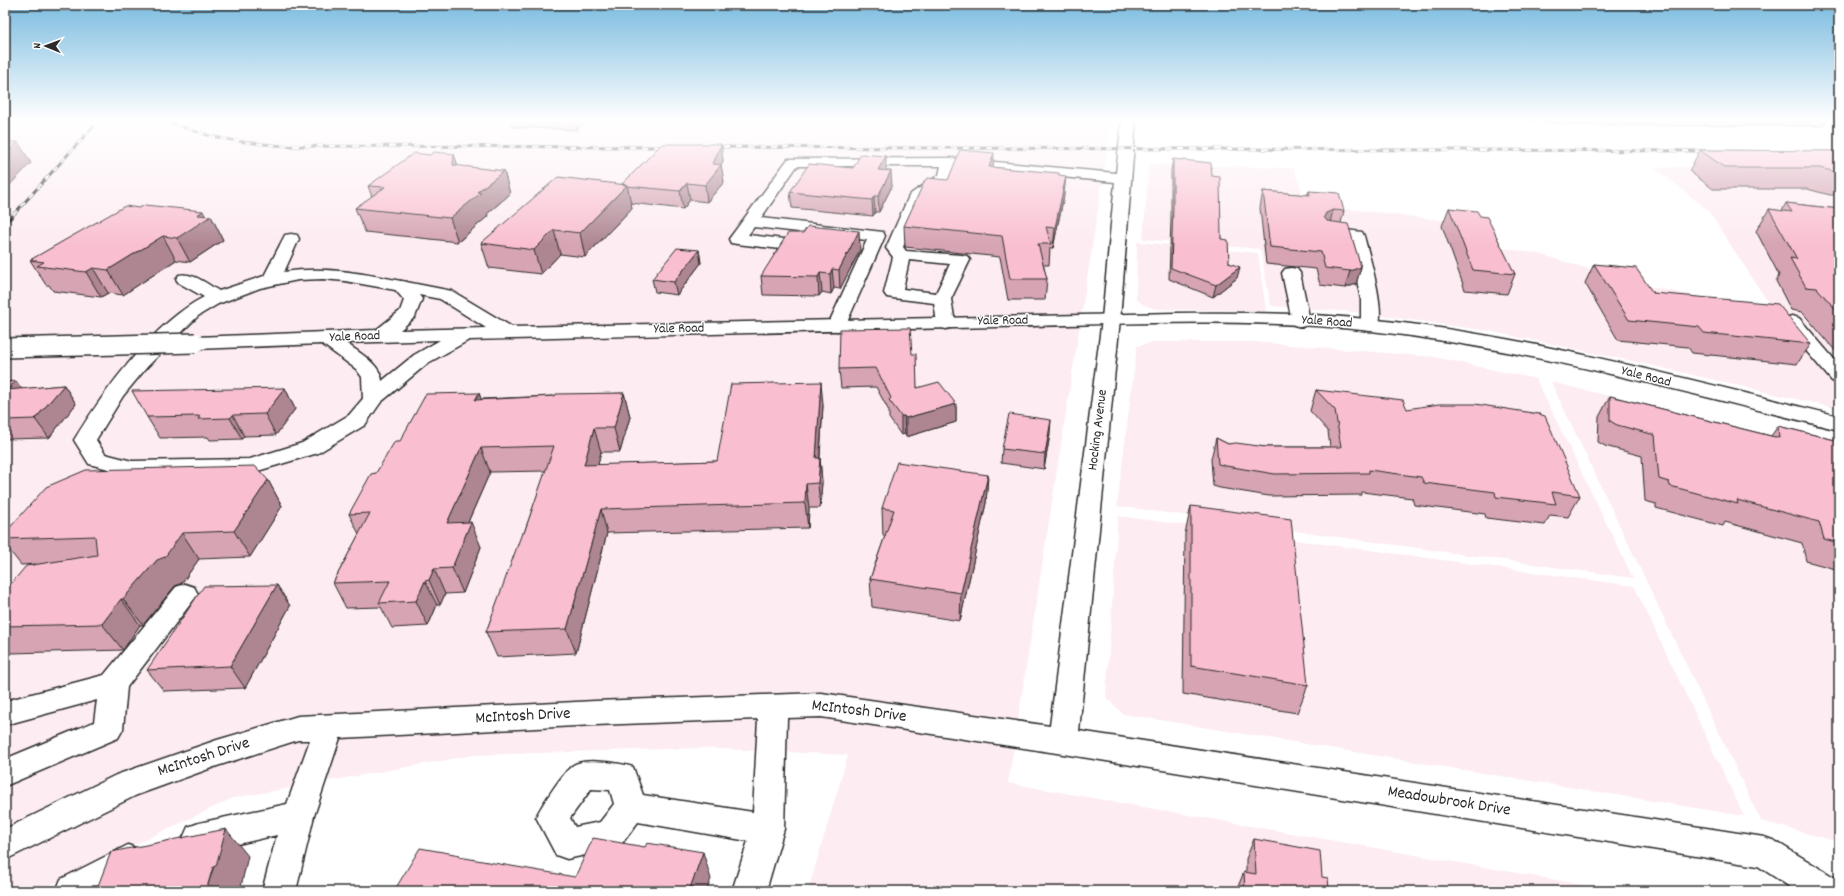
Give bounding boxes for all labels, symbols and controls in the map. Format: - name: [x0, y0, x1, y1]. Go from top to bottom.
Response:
- north arrow: [26, 26, 66, 66]
- text: N: [30, 42, 46, 49]
- street label: Yale Road: [1301, 310, 1353, 334]
- street label: Yale Road: [978, 311, 1028, 331]
- street label: Yale Road: [654, 319, 704, 339]
- street label: Yale Road: [329, 326, 381, 348]
- street label: Yale Road: [1619, 361, 1673, 393]
- street label: Hocking Avenue: [1083, 388, 1113, 472]
- street label: McIntosh Drive: [810, 694, 908, 730]
- street label: McIntosh Drive: [475, 703, 571, 731]
- street label: McIntosh Drive: [155, 732, 253, 784]
- street label: Meadowbrook Drive: [1386, 780, 1512, 824]

